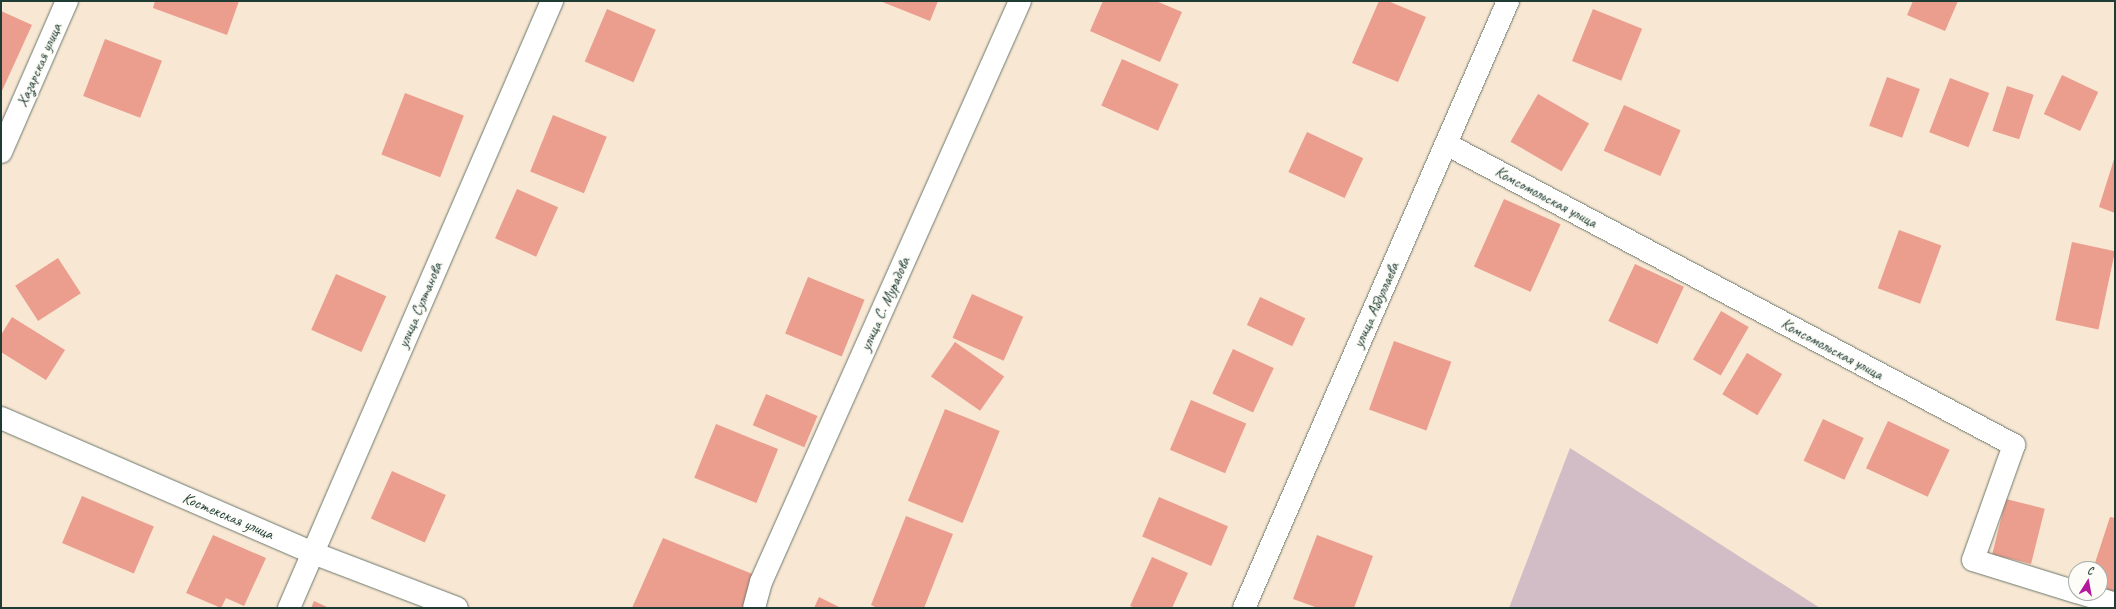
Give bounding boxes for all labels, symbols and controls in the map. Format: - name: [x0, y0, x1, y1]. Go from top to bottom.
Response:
- street label: Хазарская улица: [12, 20, 66, 110]
- street label: Комсомольская улица: [1491, 162, 1601, 232]
- street label: улица С. Мурадова: [856, 254, 914, 354]
- street label: улица Султанова: [393, 258, 447, 352]
- street label: улица Абдуллаева: [1349, 259, 1403, 351]
- street label: Комсомольская улица: [1777, 314, 1887, 384]
- street label: Костекская улица: [179, 488, 277, 544]
- north arrow: [2068, 561, 2108, 601]
- text: С: [2086, 563, 2094, 578]

